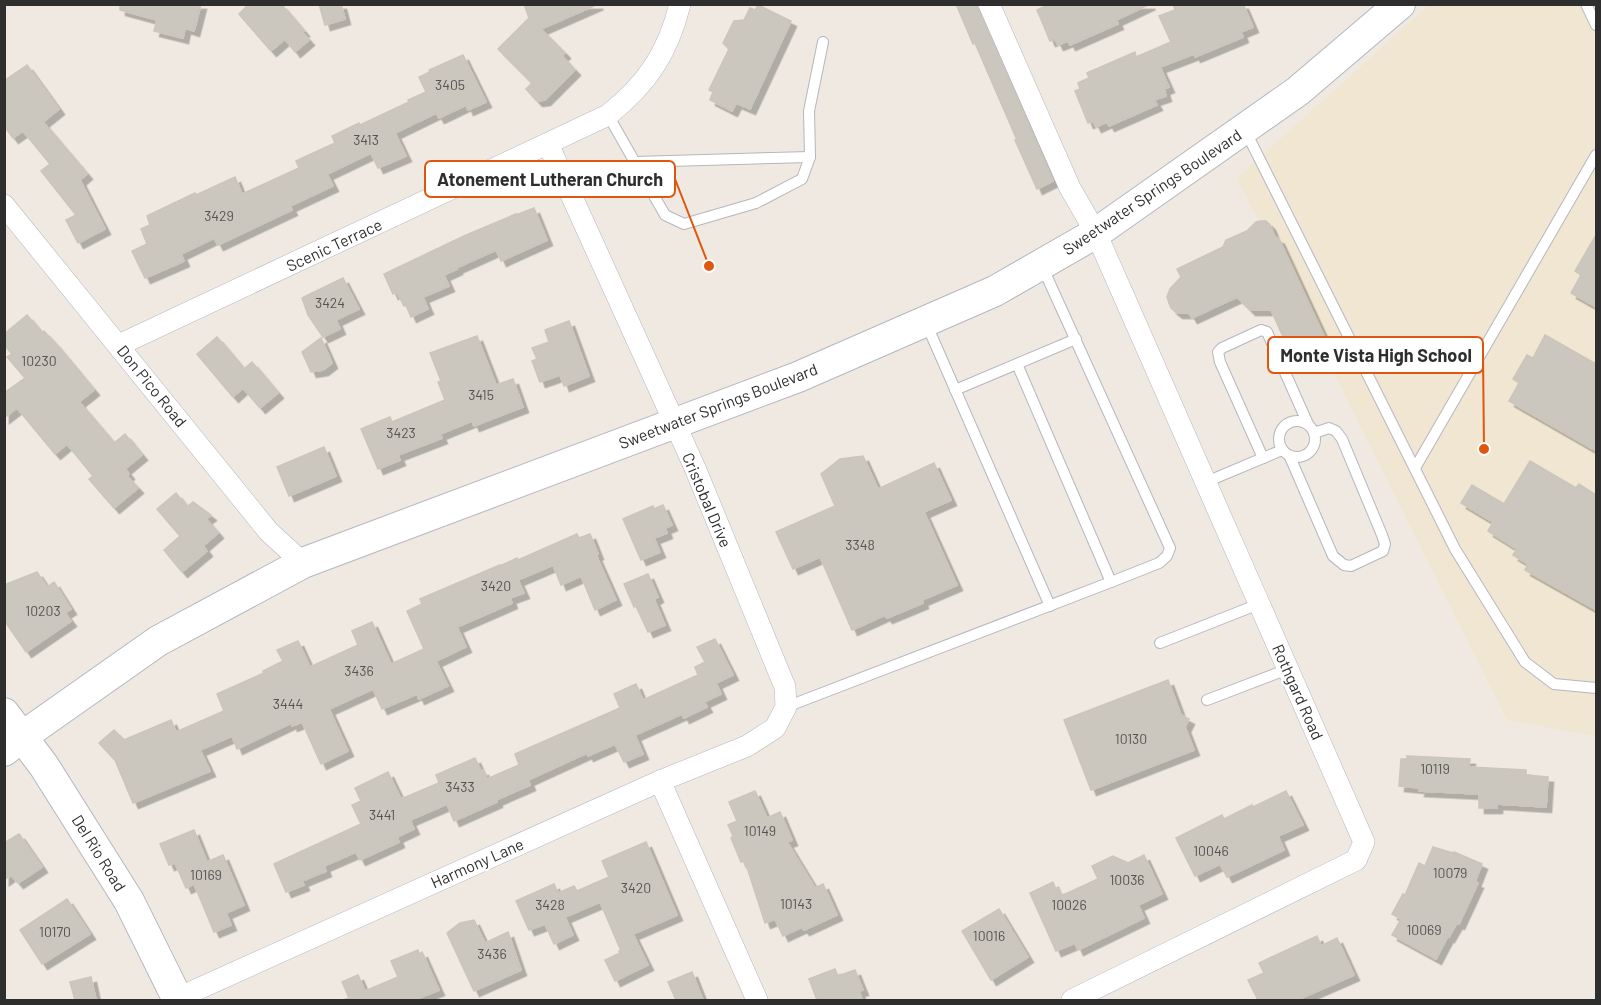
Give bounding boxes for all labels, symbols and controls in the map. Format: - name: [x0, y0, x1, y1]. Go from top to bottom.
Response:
- house number: 3405: [435, 76, 465, 93]
- street label: Sweetwater Springs Boulevard: [1059, 125, 1245, 259]
- house number: 3413: [353, 131, 379, 148]
- callout: Atonement Lutheran Church: [425, 161, 675, 197]
- text: Atonement Lutheran Church: [437, 168, 663, 190]
- house number: 3429: [204, 207, 234, 224]
- street label: Scenic Terrace: [283, 214, 385, 275]
- house number: 3424: [315, 294, 345, 311]
- callout: Monte Vista High School: [1268, 337, 1483, 373]
- street label: Don Pico Road: [114, 341, 191, 430]
- text: Monte Vista High School: [1280, 344, 1472, 366]
- house number: 10230: [21, 352, 57, 369]
- street label: Sweetwater Springs Boulevard: [616, 359, 820, 452]
- house number: 3415: [468, 386, 494, 403]
- house number: 3423: [386, 424, 416, 441]
- street label: Cristobal Drive: [679, 450, 736, 550]
- house number: 3348: [845, 536, 875, 553]
- house number: 3420: [481, 577, 511, 594]
- house number: 10203: [25, 602, 61, 619]
- street label: Rothgard Road: [1269, 641, 1328, 743]
- house number: 3436: [344, 662, 374, 679]
- house number: 3444: [273, 695, 303, 712]
- house number: 10130: [1115, 730, 1147, 747]
- house number: 10119: [1420, 760, 1450, 777]
- house number: 3433: [445, 778, 475, 795]
- house number: 3441: [369, 806, 395, 823]
- street label: Del Rio Road: [68, 811, 130, 894]
- house number: 10149: [744, 822, 776, 839]
- street label: Harmony Lane: [427, 834, 526, 891]
- house number: 10046: [1193, 842, 1229, 859]
- house number: 10079: [1433, 864, 1467, 881]
- house number: 10169: [190, 866, 222, 883]
- house number: 10036: [1109, 871, 1145, 888]
- house number: 3420: [621, 879, 651, 896]
- house number: 10143: [780, 895, 812, 912]
- house number: 3428: [535, 896, 565, 913]
- house number: 10026: [1051, 896, 1087, 913]
- house number: 10069: [1406, 921, 1442, 938]
- house number: 10170: [39, 923, 71, 940]
- house number: 10016: [973, 927, 1005, 944]
- house number: 3436: [477, 945, 507, 962]

